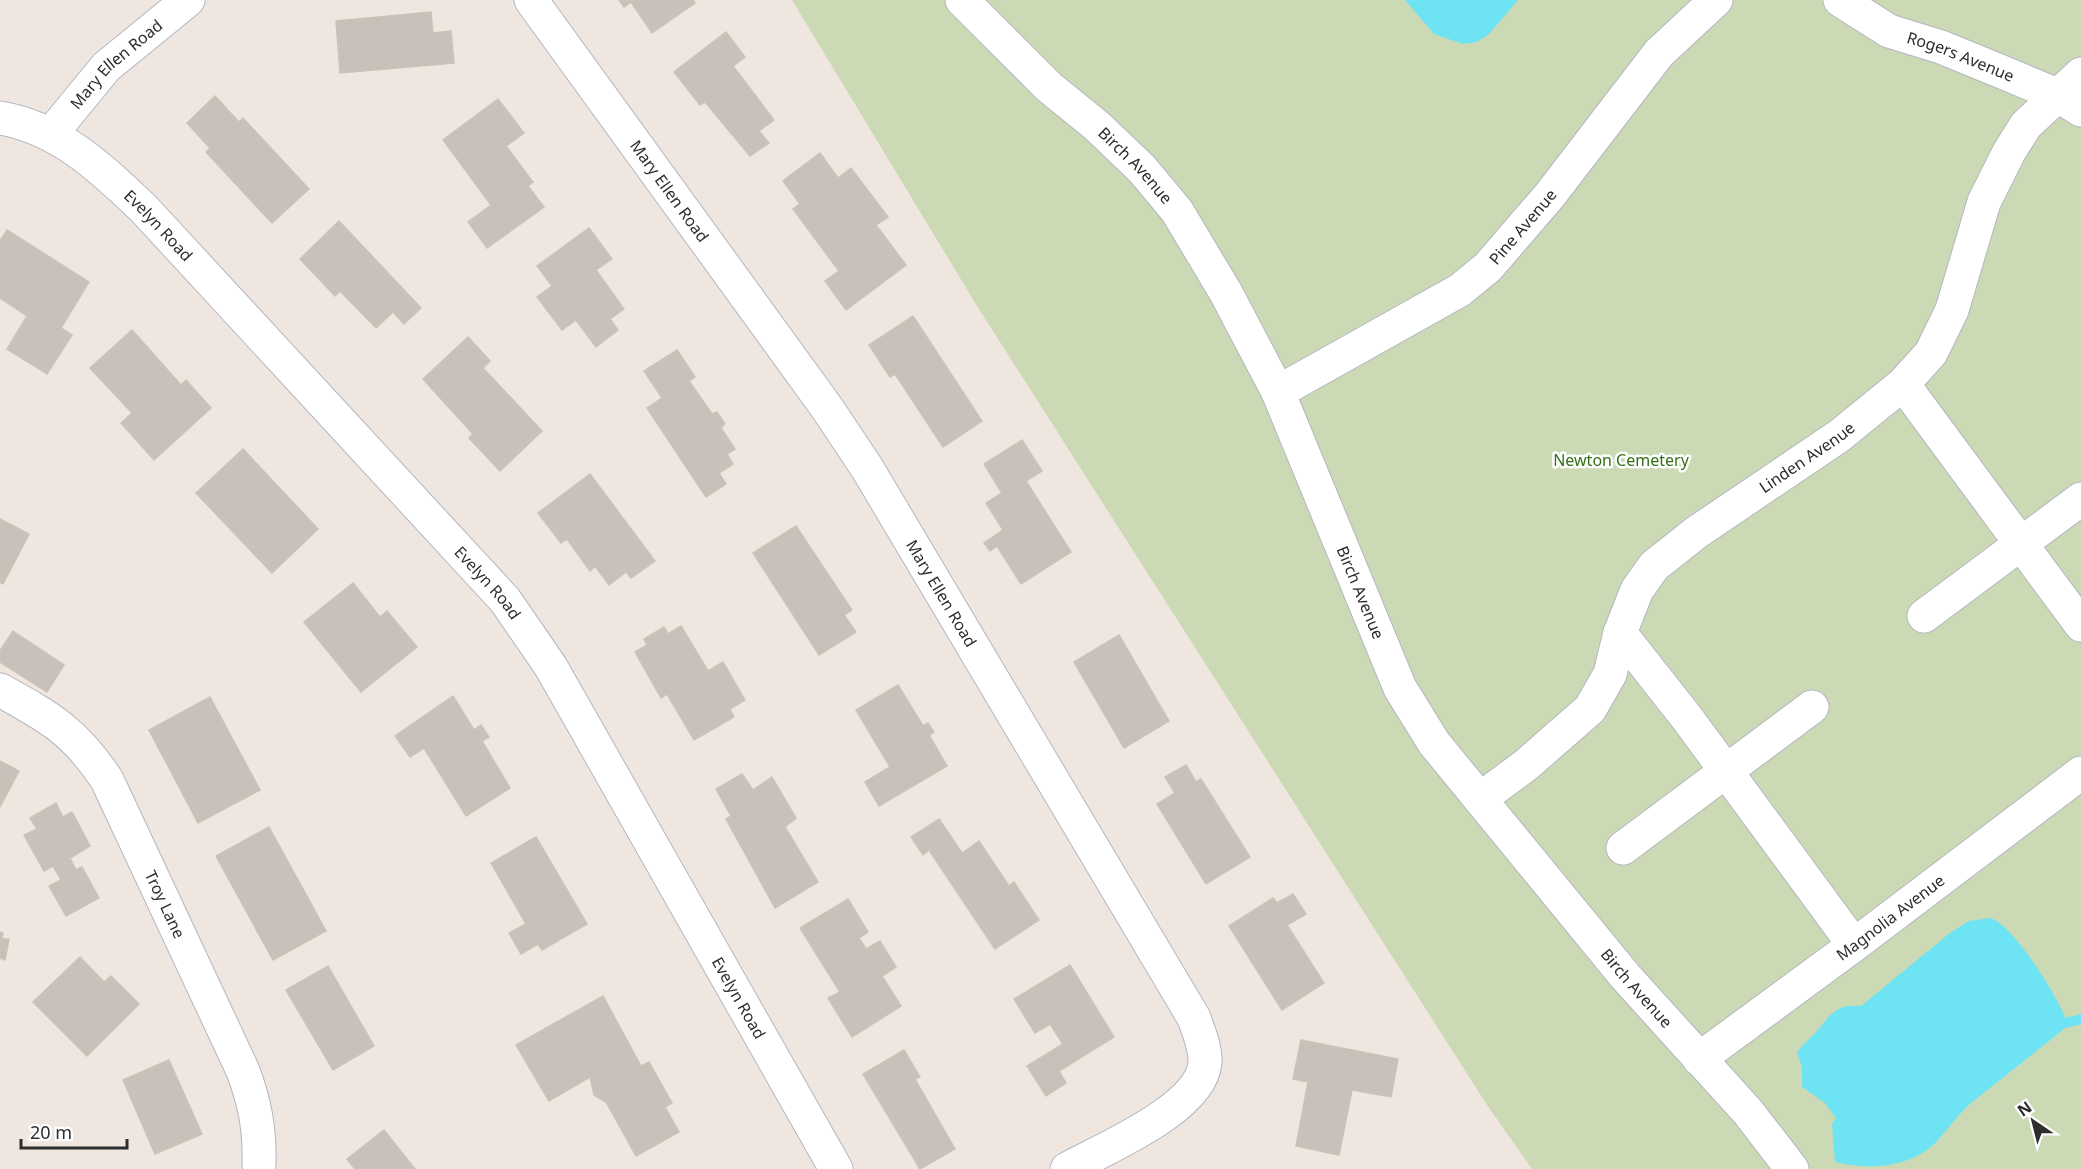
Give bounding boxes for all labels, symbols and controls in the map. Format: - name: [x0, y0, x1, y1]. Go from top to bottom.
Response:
- street label: Mary Ellen Road: [65, 14, 167, 114]
- street label: Rogers Avenue: [1904, 26, 2018, 87]
- street label: Birch Avenue: [1094, 122, 1178, 209]
- street label: Mary Ellen Road: [625, 136, 714, 247]
- street label: Evelyn Road: [119, 185, 198, 266]
- street label: Pine Avenue: [1484, 185, 1562, 269]
- street label: Linden Avenue: [1755, 417, 1859, 498]
- park label: Newton Cemetery: [1553, 449, 1690, 471]
- street label: Mary Ellen Road: [901, 536, 982, 651]
- street label: Evelyn Road: [450, 541, 526, 624]
- street label: Birch Avenue: [1332, 543, 1390, 642]
- street label: Troy Lane: [140, 867, 190, 942]
- street label: Magnolia Avenue: [1832, 869, 1949, 966]
- street label: Birch Avenue: [1596, 944, 1678, 1032]
- street label: Evelyn Road: [707, 953, 771, 1043]
- north arrow: [2003, 1091, 2063, 1151]
- text: N: [2013, 1096, 2036, 1121]
- scale bar: [21, 1112, 128, 1150]
- text: 20 m: [30, 1120, 72, 1144]

